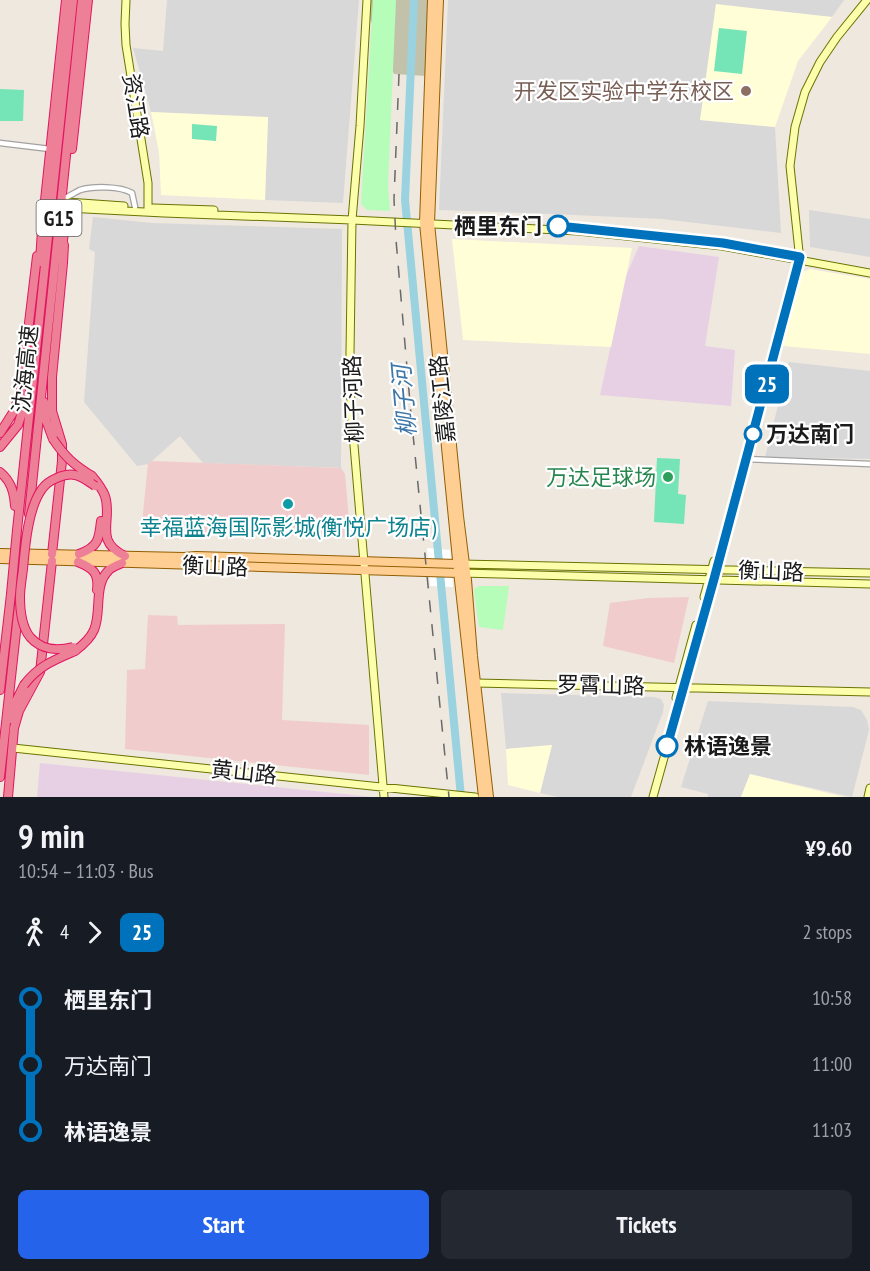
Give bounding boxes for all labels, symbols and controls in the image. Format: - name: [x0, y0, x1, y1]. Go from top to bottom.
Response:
- street label: 资江路: [117, 71, 155, 141]
- place label: 开发区实验中学东校区: [514, 77, 734, 105]
- marker: 开发区实验中学东校区: [739, 84, 753, 98]
- road number: G15: [36, 200, 82, 236]
- place label: 栖里东门: [454, 212, 542, 240]
- marker: 栖里东门: [547, 215, 569, 237]
- street label: 沈海高速: [6, 324, 44, 414]
- street label: 嘉陵江路: [423, 354, 461, 444]
- street label: 柳子河路: [337, 355, 369, 443]
- water label: 柳子河: [385, 360, 423, 438]
- line badge: 25: [740, 364, 794, 404]
- text: 25: [757, 371, 777, 398]
- place label: 万达南门: [766, 420, 854, 448]
- marker: 万达南门: [744, 425, 762, 443]
- place label: 万达足球场: [546, 463, 656, 491]
- marker: 万达足球场: [661, 470, 675, 484]
- marker: 幸福蓝海国际影城(衡悦广场店): [281, 497, 295, 511]
- place label: 幸福蓝海国际影城(衡悦广场店): [140, 513, 437, 541]
- street label: 衡山路: [182, 551, 248, 581]
- street label: 衡山路: [738, 556, 804, 586]
- street label: 罗霄山路: [557, 670, 645, 700]
- place label: 林语逸景: [684, 732, 772, 760]
- marker: 林语逸景: [656, 735, 678, 757]
- street label: 黄山路: [210, 755, 278, 789]
- text: 9 min: [18, 814, 85, 857]
- text: ¥9.60: [805, 834, 852, 862]
- text: 10:54 – 11:03 · Bus: [18, 858, 153, 884]
- icon: walk: [18, 916, 51, 949]
- icon: forward: [78, 916, 111, 949]
- text: 4: [60, 919, 69, 945]
- text: 25: [132, 919, 152, 946]
- text: 2 stops: [803, 919, 852, 945]
- text: 10:58: [812, 985, 852, 1011]
- text: 栖里东门: [64, 986, 152, 1014]
- text: 11:00: [812, 1051, 852, 1077]
- text: 万达南门: [64, 1052, 152, 1080]
- text: 11:03: [812, 1117, 852, 1143]
- text: 林语逸景: [64, 1118, 152, 1146]
- button: Start: [18, 1190, 429, 1259]
- button: Tickets: [441, 1190, 852, 1259]

